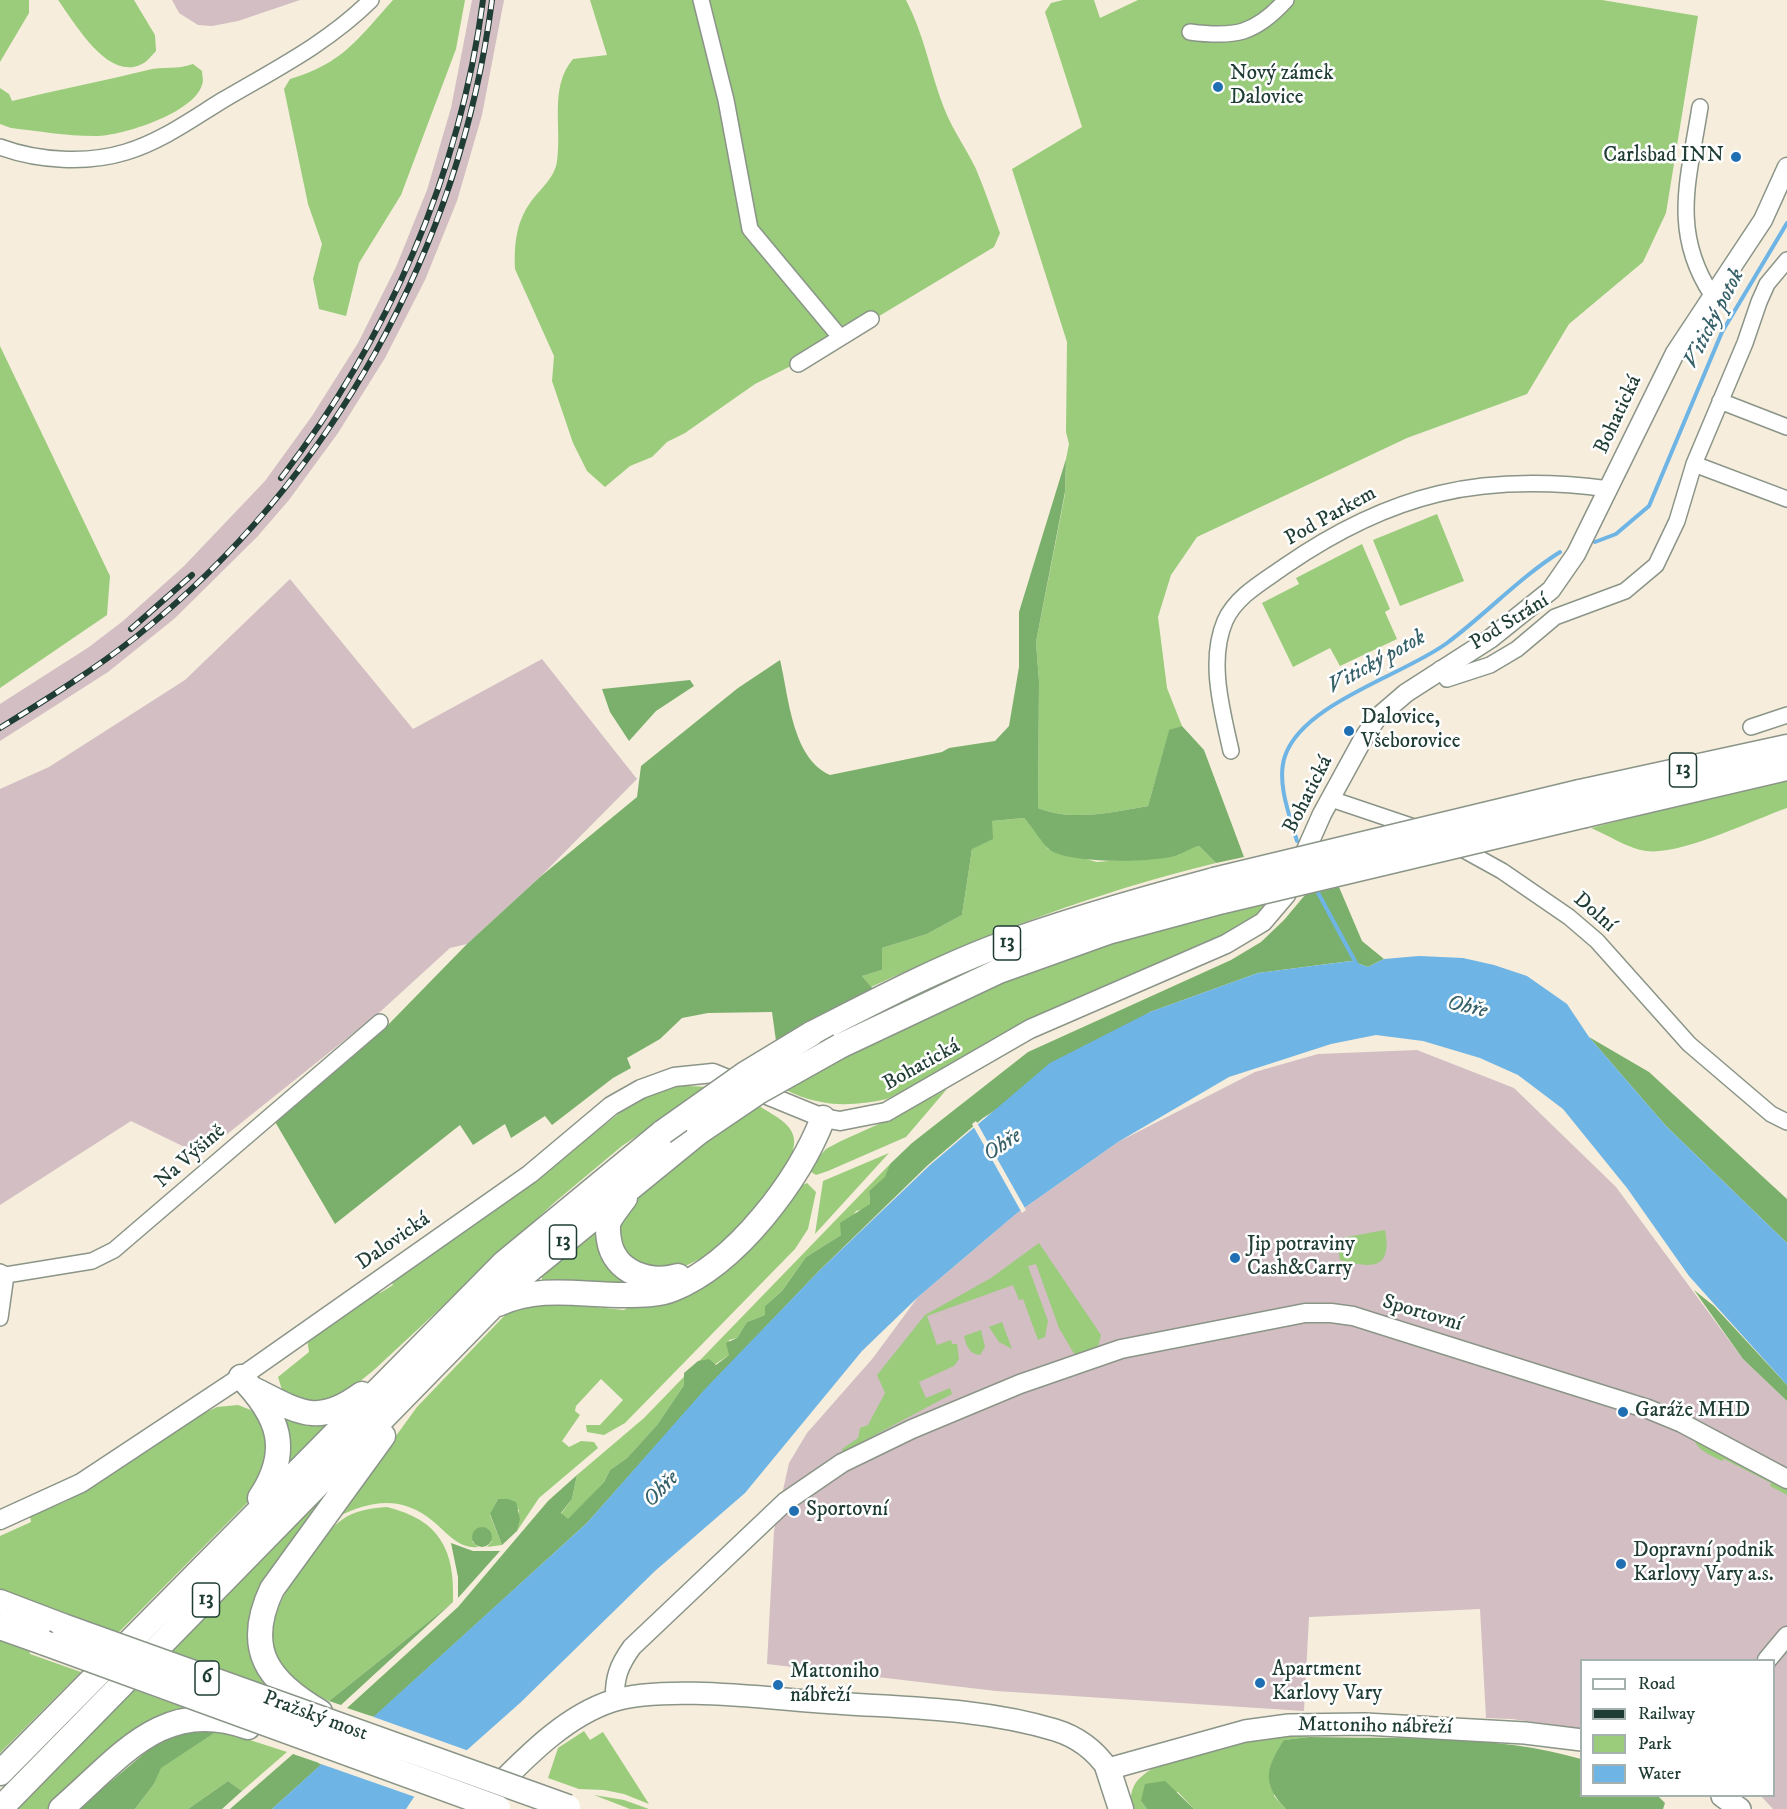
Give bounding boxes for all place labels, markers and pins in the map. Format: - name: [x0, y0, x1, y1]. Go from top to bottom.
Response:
- place label: Nový zámek Dalovice: [1230, 62, 1334, 112]
- marker: Nový zámek Dalovice: [1211, 80, 1225, 94]
- place label: Carlsbad INN: [1603, 144, 1724, 170]
- marker: Carlsbad INN: [1729, 150, 1743, 164]
- place label: Dalovice, Všeborovice: [1361, 706, 1460, 756]
- marker: Dalovice, Všeborovice: [1342, 724, 1356, 738]
- place label: Jip potraviny Cash&Carry: [1247, 1233, 1355, 1283]
- marker: Jip potraviny Cash&Carry: [1228, 1251, 1242, 1265]
- place label: Garáže MHD: [1635, 1399, 1750, 1425]
- marker: Garáže MHD: [1616, 1405, 1630, 1419]
- place label: Sportovní: [806, 1498, 888, 1524]
- marker: Sportovní: [787, 1504, 801, 1518]
- place label: Dopravní podnik Karlovy Vary a.s.: [1633, 1539, 1774, 1589]
- marker: Dopravní podnik Karlovy Vary a.s.: [1614, 1557, 1628, 1571]
- place label: Apartment Karlovy Vary: [1272, 1658, 1382, 1708]
- place label: Mattoniho nábřeží: [790, 1660, 879, 1710]
- marker: Apartment Karlovy Vary: [1253, 1676, 1267, 1690]
- marker: Mattoniho nábřeží: [771, 1678, 785, 1692]

